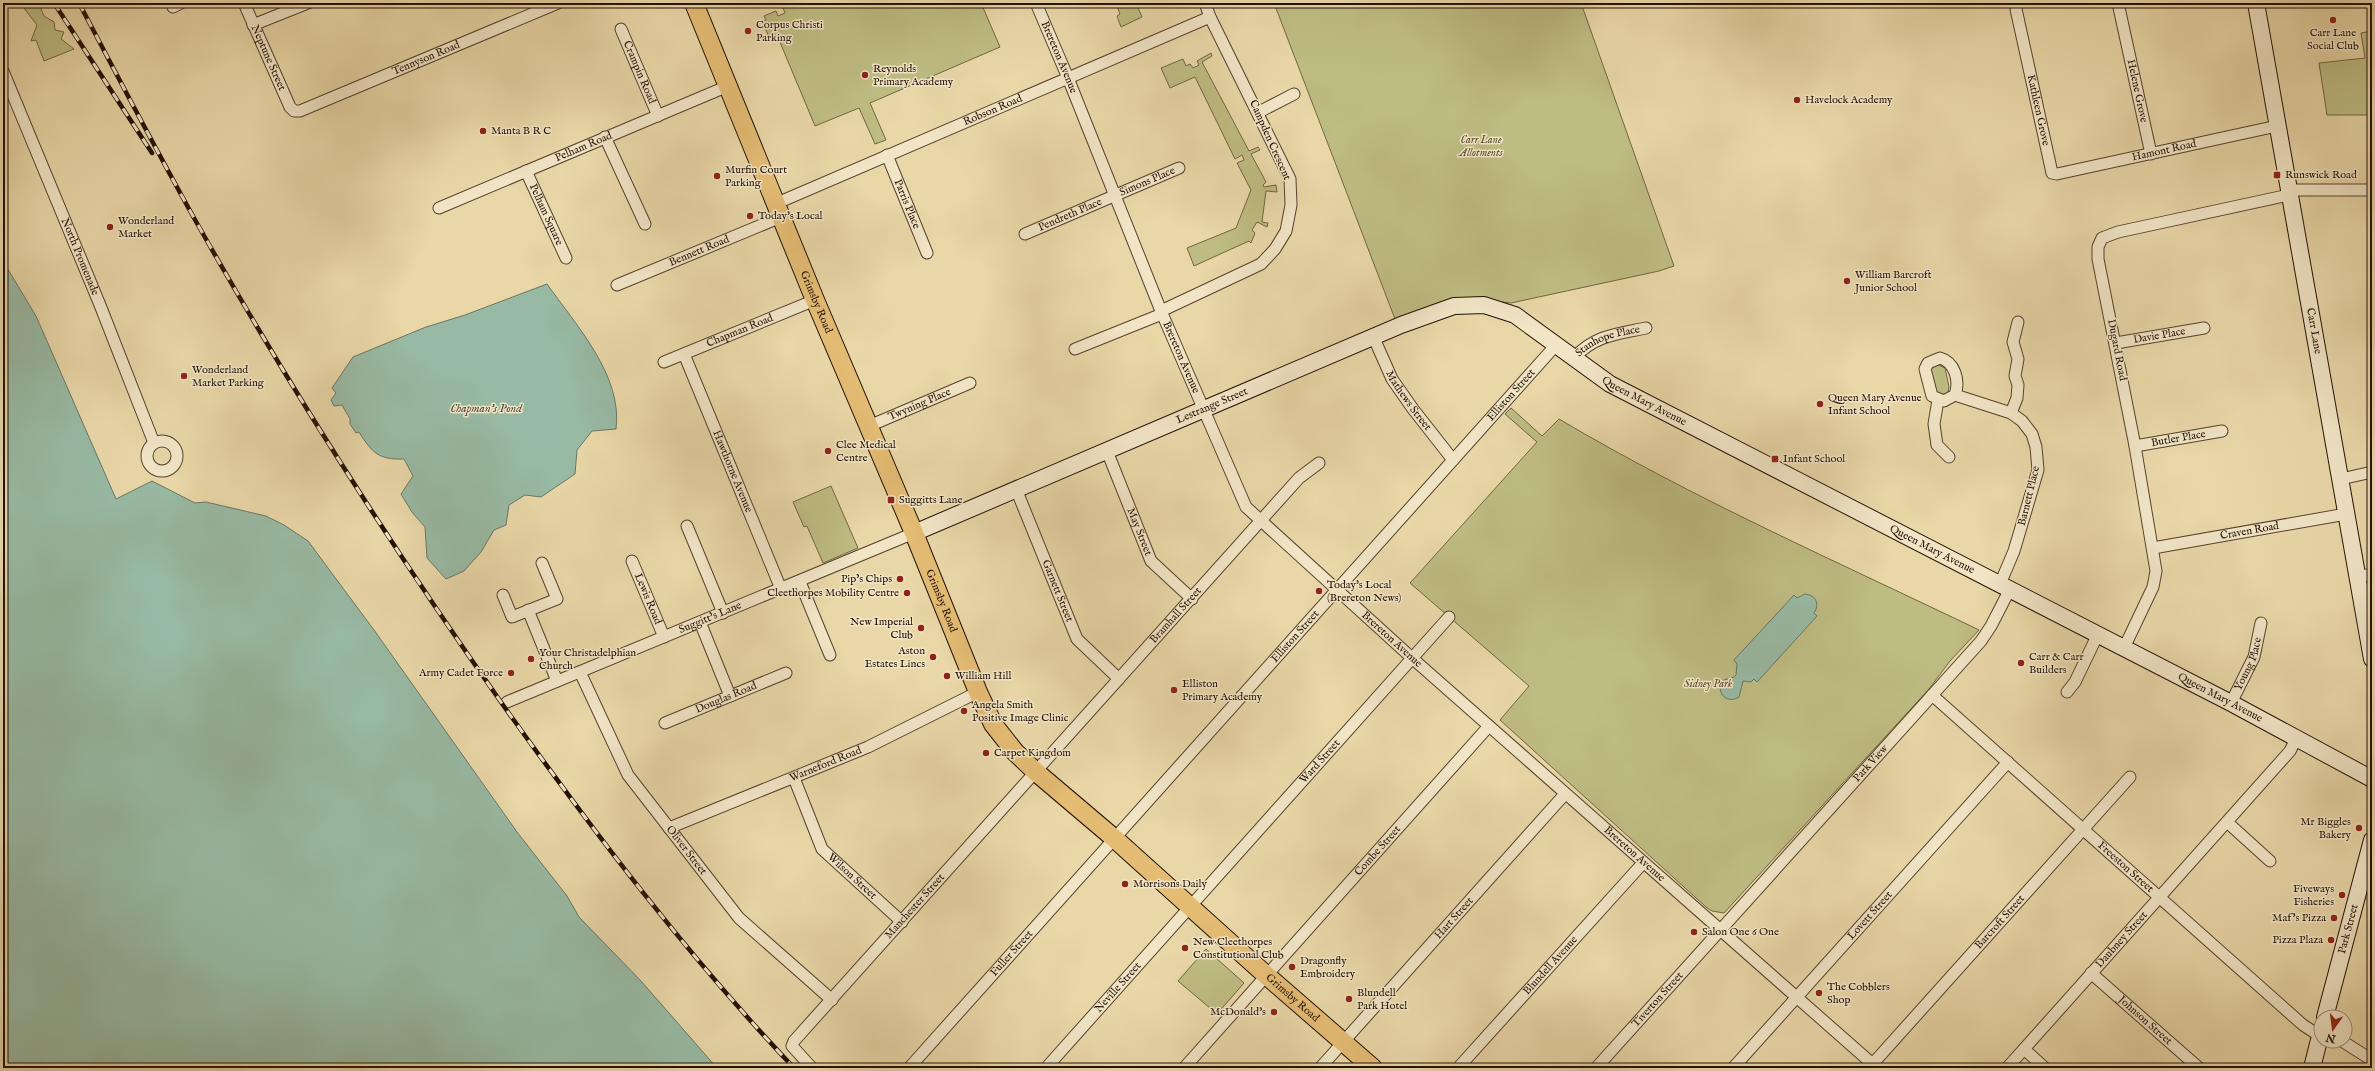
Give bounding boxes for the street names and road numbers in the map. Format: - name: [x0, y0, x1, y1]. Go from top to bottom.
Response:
- street label: Brereton Avenue: [1038, 19, 1080, 95]
- street label: Neptune Street: [248, 23, 289, 93]
- street label: Tennyson Road: [390, 38, 462, 79]
- street label: Crampin Road: [620, 39, 659, 106]
- street label: Helene Grove: [2124, 58, 2151, 124]
- street label: Kathleen Grove: [2024, 73, 2053, 147]
- street label: Robson Road: [961, 91, 1025, 129]
- street label: Campden Crescent: [1246, 98, 1294, 183]
- street label: Pelham Road: [553, 129, 614, 165]
- street label: Hamont Road: [2131, 137, 2198, 164]
- street label: Simons Place: [1117, 164, 1177, 200]
- street label: Parris Place: [891, 177, 923, 231]
- street label: Pelham Square: [526, 181, 566, 248]
- street label: Pendreth Place: [1036, 195, 1104, 235]
- street label: North Promenade: [58, 216, 102, 298]
- street label: Bennett Road: [667, 232, 732, 270]
- street label: Grimsby Road: [797, 269, 835, 336]
- street label: Carr Lane: [2303, 307, 2325, 355]
- street label: Chapman Road: [704, 311, 775, 351]
- street label: Dugard Road: [2104, 318, 2130, 382]
- street label: Brereton Avenue: [1159, 319, 1203, 396]
- street label: Stanhope Place: [1572, 322, 1641, 360]
- street label: Davie Place: [2132, 324, 2187, 347]
- street label: Elliston Street: [1484, 366, 1538, 424]
- street label: Mathews Street: [1382, 369, 1435, 434]
- street label: Queen Mary Avenue: [1599, 373, 1689, 429]
- street label: Lestrange Street: [1174, 384, 1250, 427]
- street label: Twyning Place: [886, 385, 953, 424]
- street label: Butler Place: [2150, 427, 2207, 450]
- street label: Hawthorne Avenue: [709, 428, 756, 515]
- street label: Barnett Place: [2015, 465, 2043, 527]
- street label: May Street: [1123, 506, 1155, 558]
- street label: Craven Road: [2219, 519, 2280, 543]
- street label: Queen Mary Avenue: [1887, 522, 1977, 577]
- street label: Garnett Street: [1039, 558, 1076, 624]
- street label: Grimsby Road: [922, 567, 960, 634]
- street label: Lewis Road: [631, 571, 665, 627]
- street label: Bramhall Street: [1147, 584, 1205, 646]
- street label: Suggitt's Lane: [677, 598, 744, 637]
- street label: Elliston Street: [1268, 607, 1322, 666]
- street label: Brereton Avenue: [1358, 608, 1425, 671]
- street label: Young Place: [2231, 636, 2265, 693]
- street label: Queen Mary Avenue: [2175, 670, 2265, 726]
- street label: Douglas Road: [693, 679, 759, 717]
- street label: Ward Street: [1297, 736, 1343, 786]
- street label: Park View: [1850, 741, 1892, 785]
- street label: Warneford Road: [787, 743, 864, 785]
- street label: Combe Street: [1351, 822, 1404, 879]
- street label: Oliver Street: [663, 823, 710, 878]
- street label: Brereton Avenue: [1601, 823, 1668, 885]
- street label: Freeston Street: [2095, 839, 2157, 896]
- street label: Wilson Street: [824, 850, 880, 903]
- street label: Manchester Street: [882, 871, 948, 942]
- street label: Lovett Street: [1844, 888, 1896, 943]
- street label: Barcroft Street: [1972, 892, 2028, 952]
- street label: Hart Street: [1431, 894, 1477, 942]
- street label: Park Street: [2335, 903, 2362, 955]
- street label: Daubney Street: [2093, 908, 2151, 971]
- street label: Fuller Street: [987, 927, 1036, 979]
- street label: Blundell Avenue: [1520, 933, 1581, 998]
- street label: Neville Street: [1092, 959, 1144, 1016]
- street label: Tiverton Street: [1629, 969, 1686, 1030]
- street label: Grimsby Road: [1263, 971, 1322, 1025]
- street label: Johnson Street: [2114, 992, 2175, 1048]

